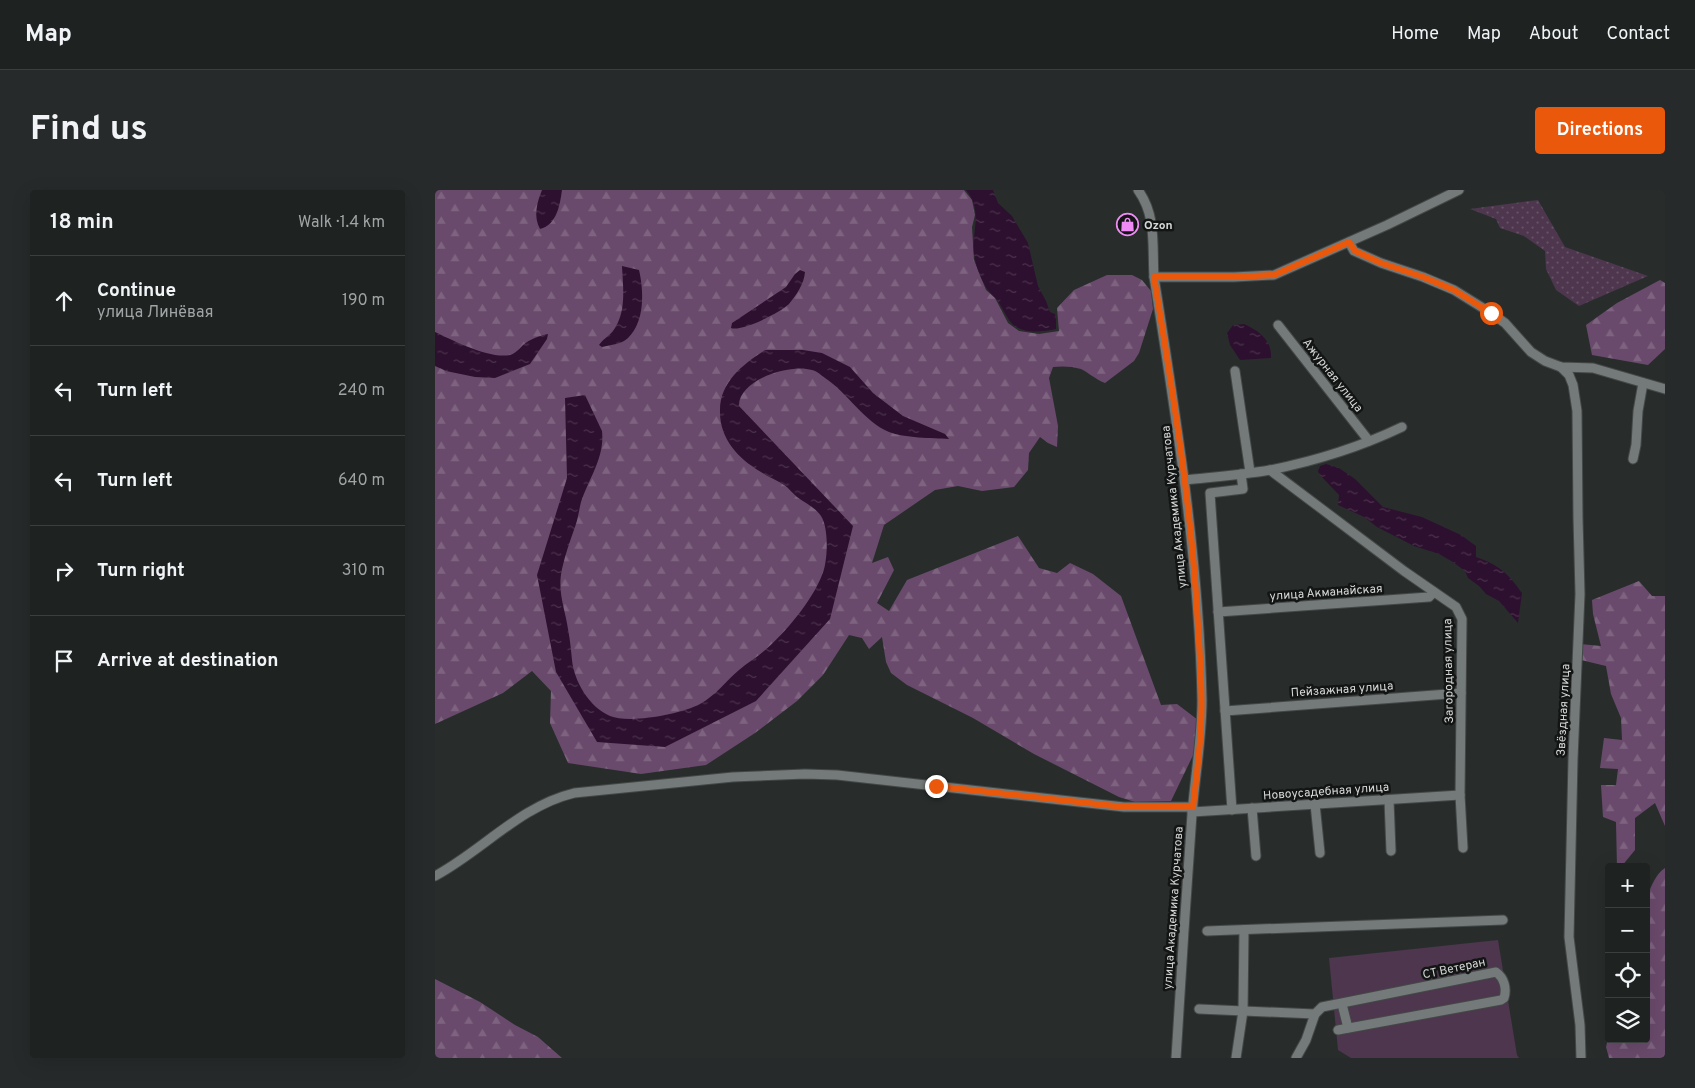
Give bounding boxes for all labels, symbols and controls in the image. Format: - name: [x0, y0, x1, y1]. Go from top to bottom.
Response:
- text: Map: [25, 20, 72, 50]
- text: Home: [1391, 23, 1439, 46]
- text: Map: [1467, 23, 1501, 46]
- text: About: [1529, 23, 1578, 46]
- text: Contact: [1606, 23, 1670, 46]
- button: Directions: [1535, 107, 1665, 154]
- text: Find us: [30, 108, 148, 152]
- text: 18 min: [50, 209, 114, 236]
- text: Walk · 1.4 km: [298, 213, 385, 233]
- shop icon: Ozon: [1116, 213, 1140, 237]
- place label: Ozon: [1144, 218, 1173, 234]
- text: Continue: [97, 279, 176, 303]
- icon: ahead: [50, 287, 78, 315]
- text: 190 m: [342, 291, 385, 311]
- route start: [1480, 302, 1503, 325]
- text: улица Линёвая: [97, 303, 213, 323]
- street label: Ажурная улица: [1298, 336, 1366, 416]
- icon: left: [50, 377, 78, 405]
- text: Turn left: [97, 379, 173, 403]
- text: 240 m: [338, 381, 385, 401]
- street label: улица Академика Курчатова: [1158, 425, 1191, 589]
- icon: left: [50, 467, 78, 495]
- text: Turn left: [97, 469, 173, 493]
- text: 640 m: [338, 471, 385, 491]
- icon: right: [50, 557, 78, 585]
- text: Turn right: [97, 559, 185, 583]
- text: 310 m: [342, 561, 385, 581]
- street label: улица Акманайская: [1269, 581, 1383, 605]
- street label: Загородная улица: [1440, 618, 1458, 724]
- icon: arrive: [50, 647, 78, 675]
- text: Arrive at destination: [97, 649, 278, 673]
- street label: Звёздная улица: [1554, 663, 1574, 757]
- street label: Пейзажная улица: [1290, 678, 1394, 702]
- route end: [925, 775, 948, 798]
- street label: Новоусадебная улица: [1262, 780, 1390, 804]
- street label: улица Академика Курчатова: [1160, 826, 1188, 990]
- map controls: [1605, 863, 1650, 1043]
- button: +: [1605, 863, 1650, 908]
- button: −: [1605, 908, 1650, 953]
- button: locate: [1605, 953, 1650, 998]
- street label: СТ Ветеран: [1421, 955, 1487, 983]
- button: layers: [1605, 998, 1650, 1043]

